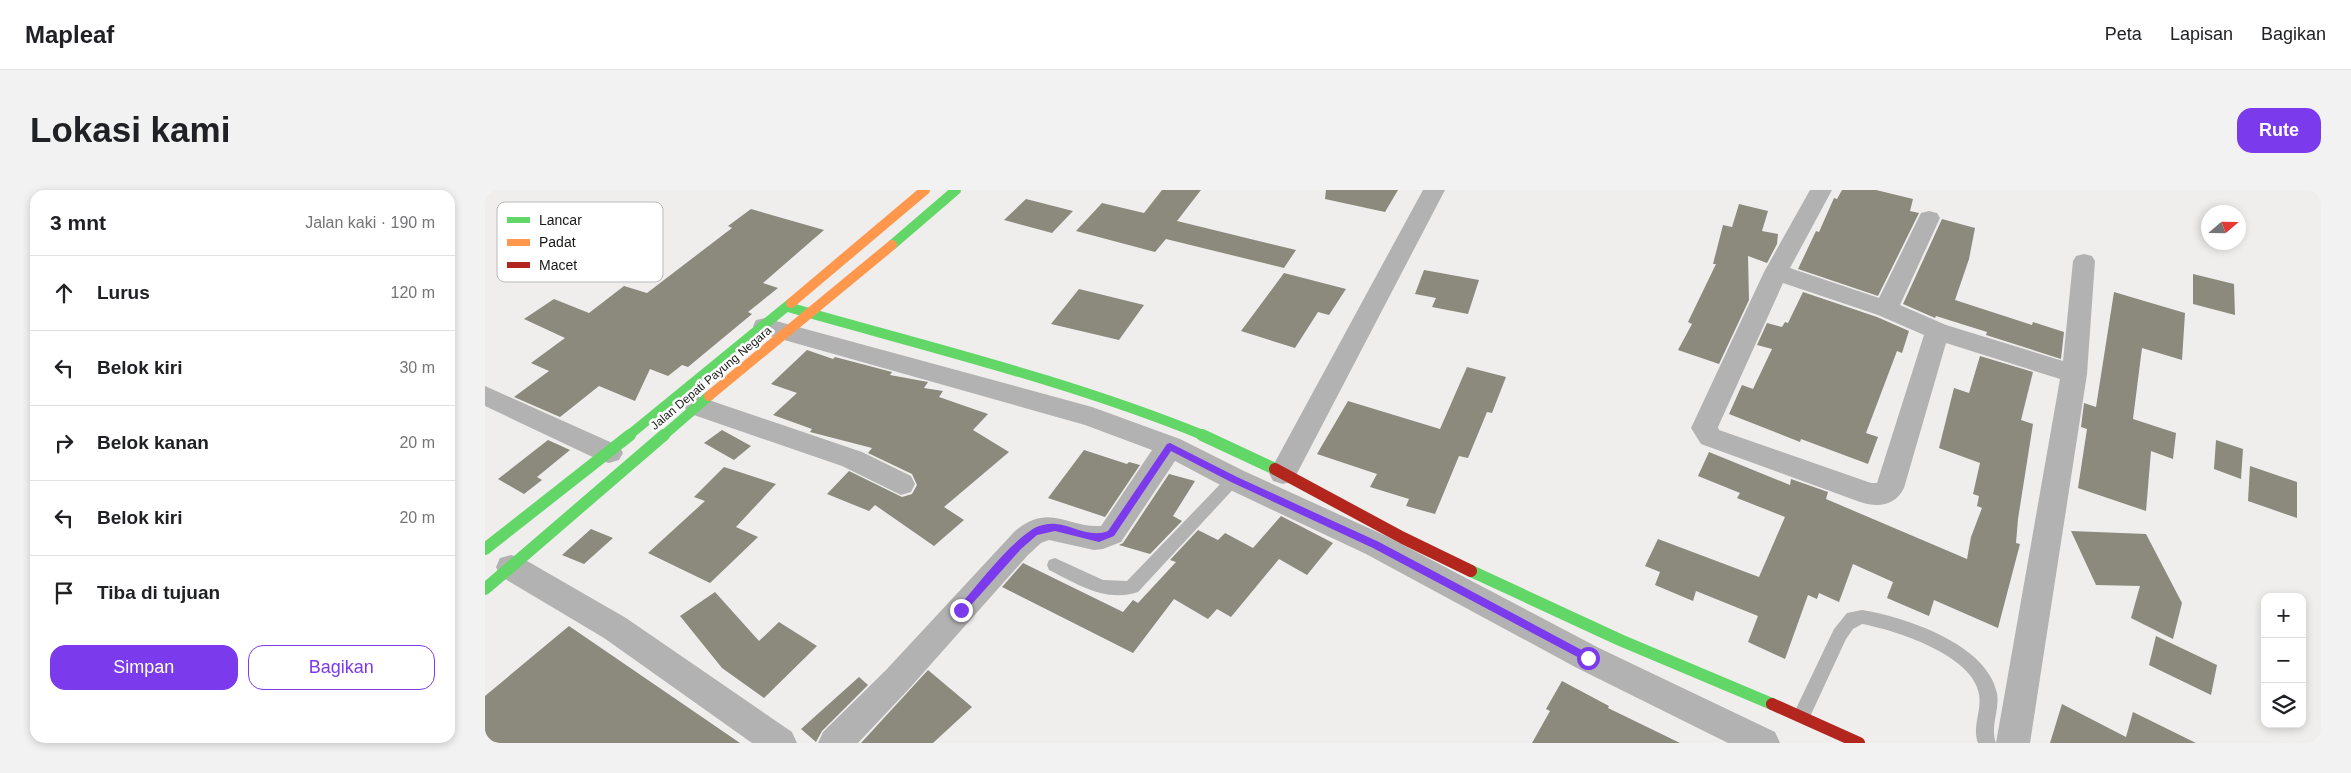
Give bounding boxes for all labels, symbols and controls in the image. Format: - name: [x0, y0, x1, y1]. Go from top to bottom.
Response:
- text: Mapleaf: [25, 21, 114, 48]
- text: Peta: [2105, 24, 2142, 44]
- text: Lapisan: [2170, 24, 2233, 44]
- text: Bagikan: [2261, 24, 2326, 44]
- button: Rute: [2237, 108, 2321, 153]
- text: Lokasi kami: [30, 110, 230, 149]
- legend: [497, 202, 663, 282]
- north arrow: [2201, 205, 2246, 250]
- text: 3 mnt: [50, 211, 106, 234]
- text: Lancar: [539, 212, 582, 228]
- text: Jalan kaki · 190 m: [305, 214, 435, 231]
- text: Padat: [539, 234, 576, 250]
- text: Macet: [539, 257, 577, 273]
- icon: ahead: [50, 279, 78, 307]
- text: Lurus: [97, 282, 150, 303]
- text: 120 m: [391, 284, 435, 301]
- street label: Jalan Depati Payung Negara: [648, 323, 775, 433]
- icon: left: [50, 354, 78, 382]
- text: Belok kiri: [97, 357, 183, 378]
- text: 30 m: [399, 359, 435, 376]
- icon: right: [50, 429, 78, 457]
- text: Belok kanan: [97, 432, 209, 453]
- text: 20 m: [399, 434, 435, 451]
- icon: left: [50, 504, 78, 532]
- text: Belok kiri: [97, 507, 183, 528]
- text: 20 m: [399, 509, 435, 526]
- icon: arrive: [50, 579, 78, 607]
- text: Tiba di tujuan: [97, 582, 220, 603]
- map controls: [2261, 593, 2306, 728]
- button: +: [2261, 593, 2306, 638]
- route end: [950, 599, 973, 622]
- button: −: [2261, 638, 2306, 683]
- button: Simpan: [50, 645, 238, 690]
- button: Bagikan: [248, 645, 435, 690]
- route start: [1577, 647, 1600, 670]
- button: layers: [2261, 683, 2306, 728]

